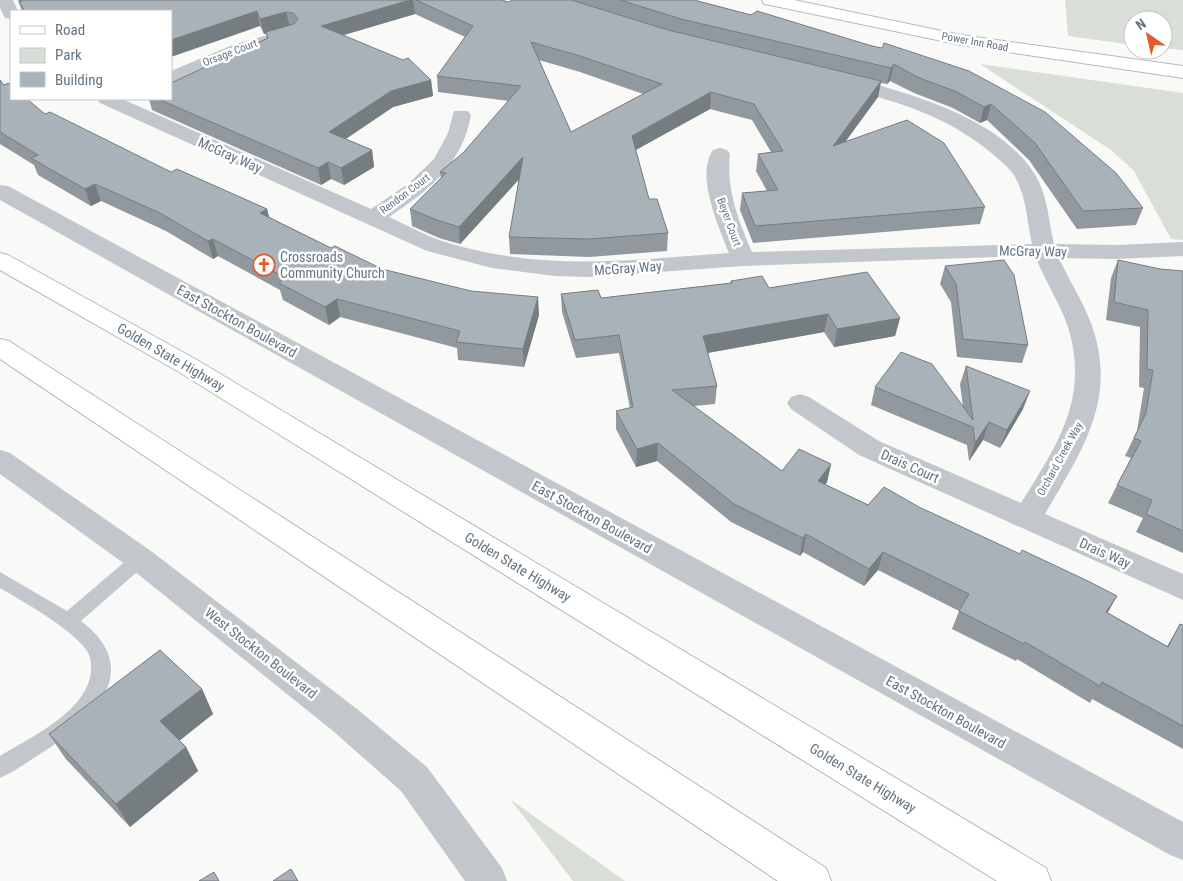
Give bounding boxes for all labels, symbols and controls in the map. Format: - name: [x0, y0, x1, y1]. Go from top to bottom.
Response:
- legend: [10, 10, 172, 100]
- north arrow: [1123, 10, 1173, 60]
- text: N: [1133, 15, 1149, 33]
- text: Road: [55, 21, 85, 39]
- street label: Power Inn Road: [941, 30, 1009, 54]
- street label: Orsage Court: [201, 37, 259, 69]
- text: Park: [55, 46, 82, 64]
- text: Building: [55, 71, 103, 89]
- street label: McGray Way: [196, 134, 264, 176]
- street label: Rendon Court: [377, 171, 433, 217]
- street label: Beyer Court: [714, 196, 744, 248]
- street label: McGray Way: [999, 242, 1067, 260]
- place label: Crossroads Community Church: [280, 249, 385, 281]
- church icon: Crossroads Community Church: [252, 253, 276, 277]
- street label: McGray Way: [594, 258, 663, 278]
- street label: East Stockton Boulevard: [174, 281, 300, 361]
- street label: Golden State Highway: [115, 320, 228, 394]
- street label: Orchard Creek Way: [1034, 420, 1086, 498]
- street label: Drais Court: [878, 446, 942, 486]
- street label: East Stockton Boulevard: [529, 477, 655, 557]
- street label: Golden State Highway: [462, 529, 574, 605]
- street label: Drais Way: [1077, 535, 1133, 571]
- street label: West Stockton Boulevard: [202, 604, 320, 702]
- street label: East Stockton Boulevard: [883, 672, 1009, 752]
- street label: Golden State Highway: [807, 740, 919, 816]

